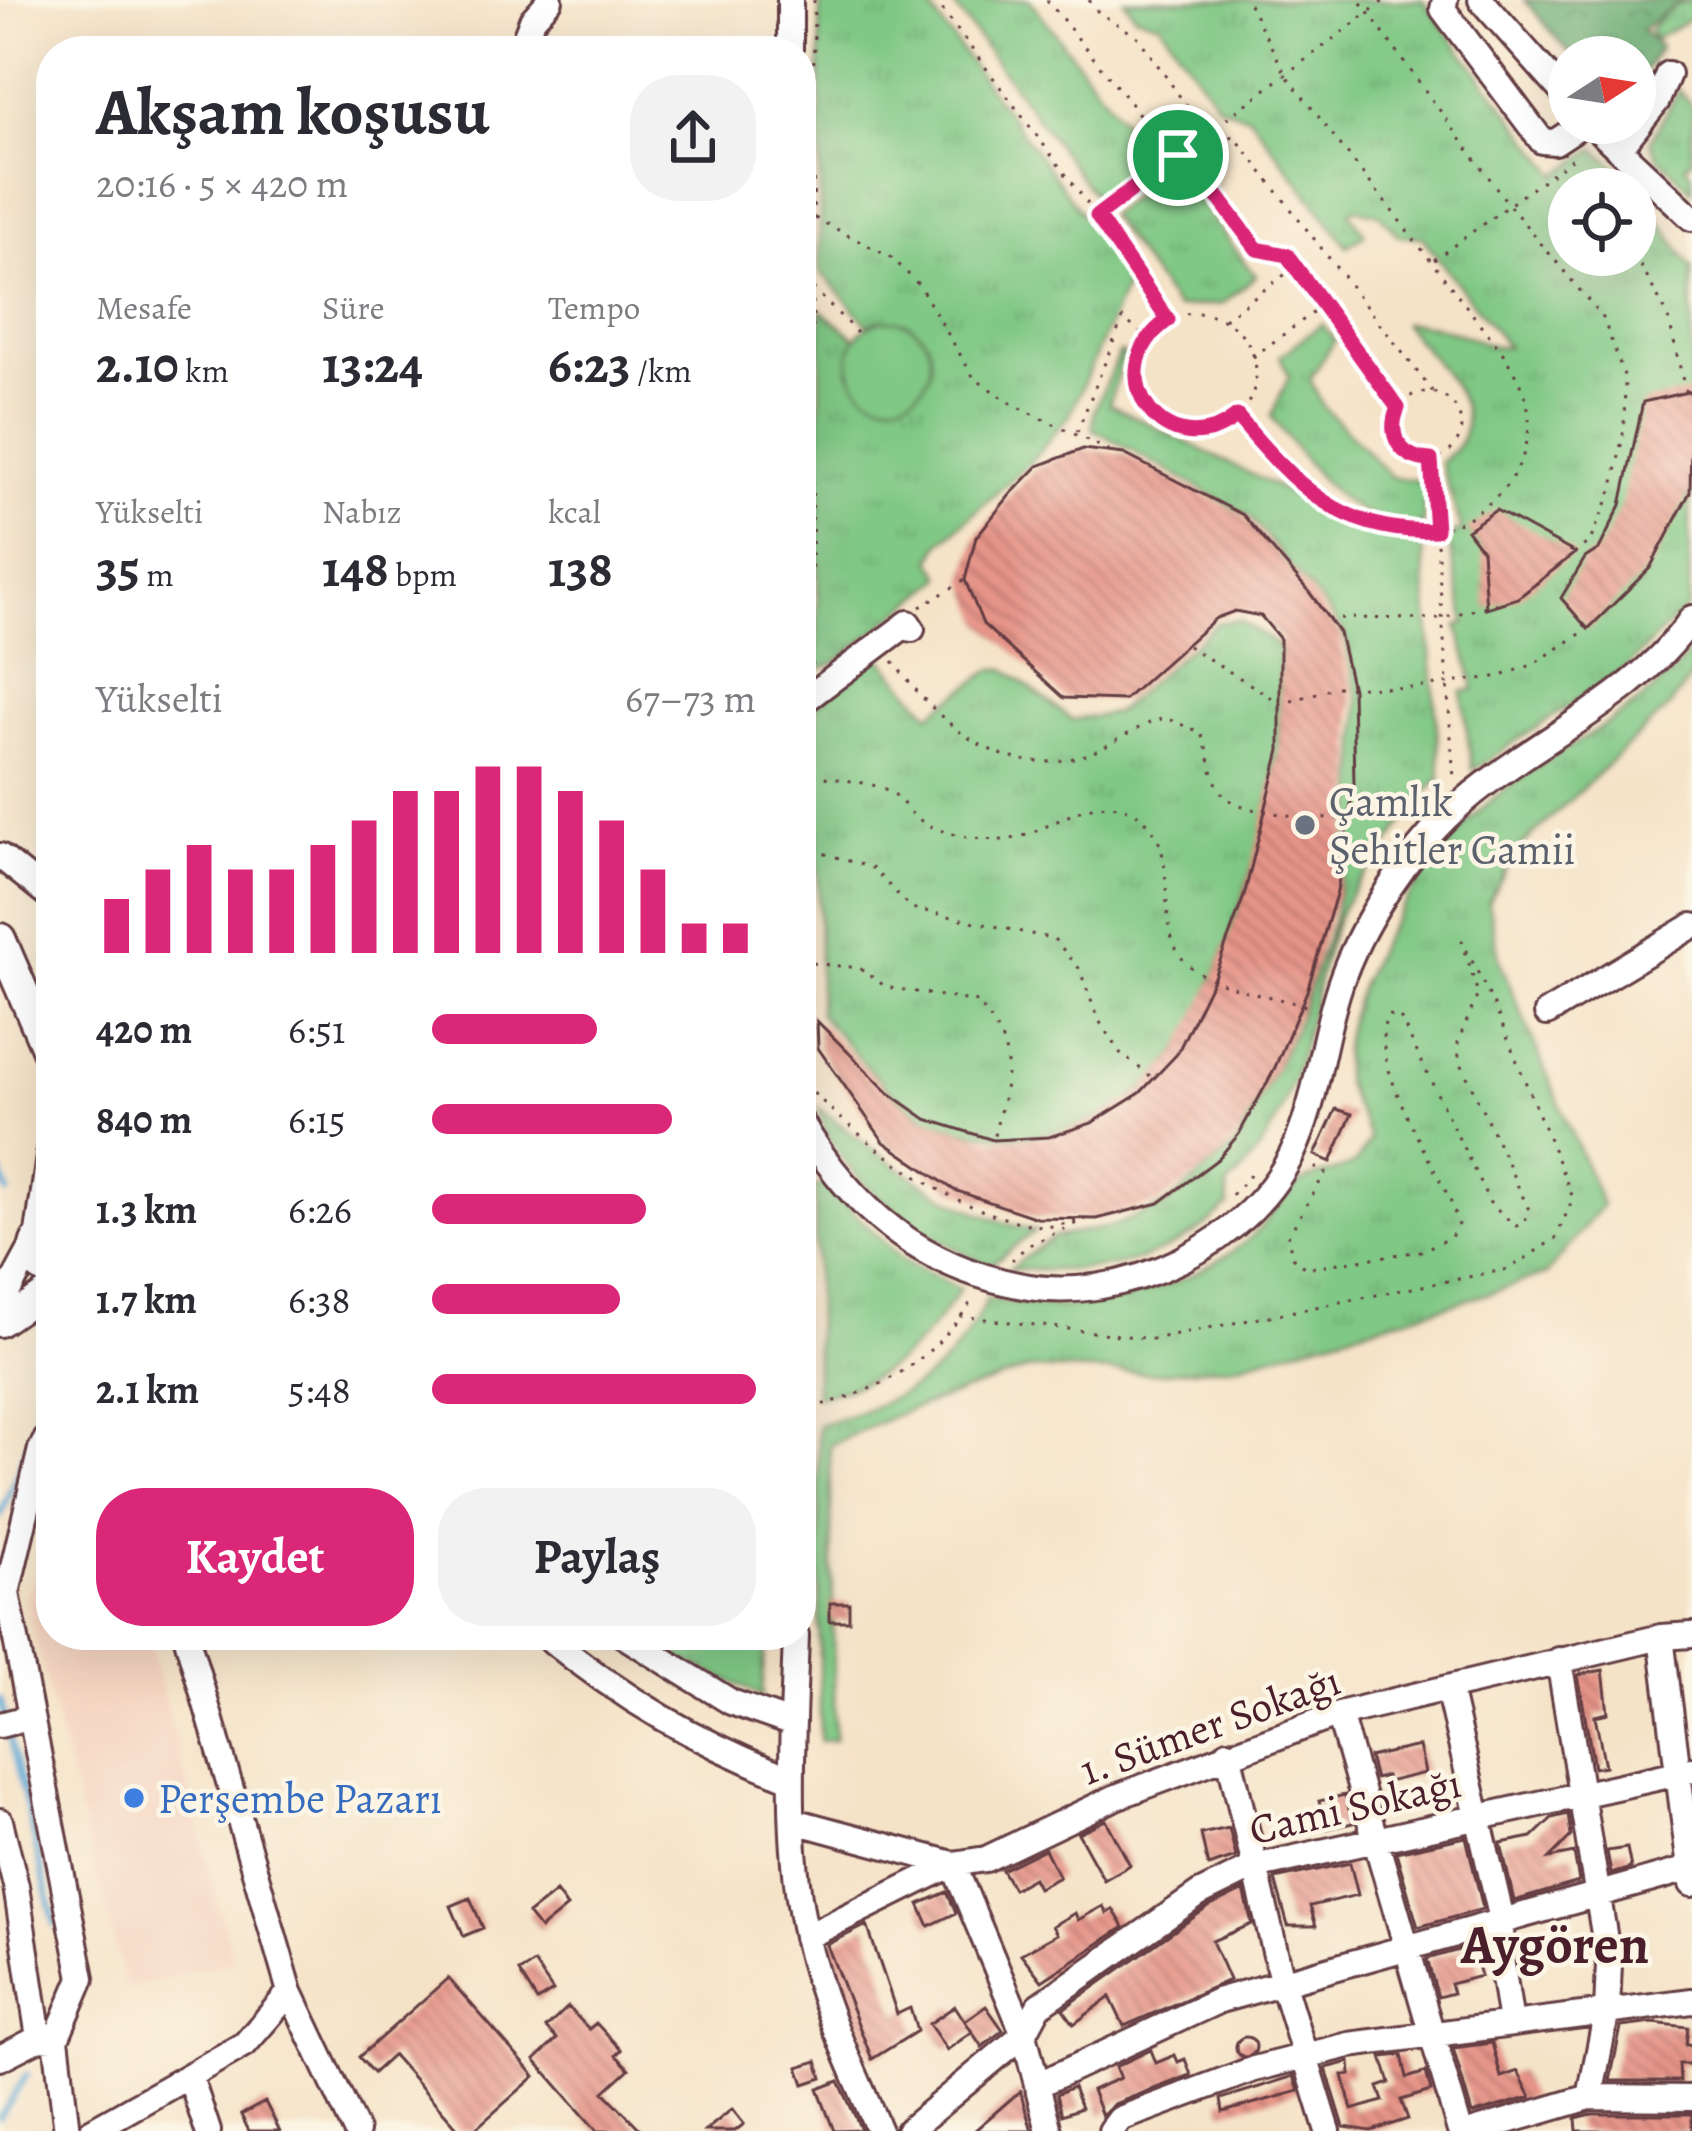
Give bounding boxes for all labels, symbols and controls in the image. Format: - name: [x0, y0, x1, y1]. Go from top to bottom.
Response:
- north arrow: [1548, 36, 1656, 144]
- map controls: [1548, 36, 1656, 276]
- text: Akşam koşusu: [96, 67, 490, 157]
- button: share: [630, 75, 756, 201]
- pin: [1127, 104, 1229, 206]
- icon: arrive: [1145, 122, 1211, 188]
- text: 20:16 · 5 × 420 m: [96, 157, 348, 210]
- button: locate: [1548, 168, 1656, 276]
- text: Mesafe: [96, 285, 192, 330]
- text: Süre: [322, 285, 384, 330]
- text: Tempo: [548, 285, 640, 330]
- text: 2.10: [96, 330, 179, 400]
- text: 13:24: [322, 330, 423, 400]
- text: 6:23: [548, 330, 631, 400]
- text: km: [179, 348, 229, 393]
- text: /km: [631, 348, 692, 393]
- text: Yükselti: [96, 489, 203, 534]
- text: Nabız: [322, 489, 402, 534]
- text: kcal: [548, 489, 601, 534]
- text: 35: [96, 534, 140, 604]
- text: 148: [322, 534, 389, 604]
- text: 138: [548, 534, 613, 604]
- text: m: [140, 552, 174, 597]
- text: bpm: [389, 552, 457, 597]
- text: Yükselti: [96, 672, 223, 725]
- text: 67–73 m: [625, 672, 756, 725]
- place label: Çamlık Şehitler Camii: [1329, 773, 1575, 878]
- marker: Çamlık Şehitler Camii: [1292, 812, 1318, 838]
- text: 420 m: [96, 1003, 192, 1056]
- text: 6:51: [288, 1003, 345, 1056]
- text: 840 m: [96, 1093, 192, 1146]
- text: 6:15: [288, 1093, 345, 1146]
- text: 1.3 km: [96, 1183, 197, 1236]
- text: 6:26: [288, 1183, 352, 1236]
- text: 1.7 km: [96, 1273, 197, 1326]
- text: 6:38: [288, 1273, 350, 1326]
- text: 2.1 km: [96, 1363, 199, 1416]
- text: 5:48: [288, 1363, 351, 1416]
- button: Kaydet: [96, 1488, 414, 1626]
- button: Paylaş: [438, 1488, 756, 1626]
- street label: 1. Sümer Sokağı: [1072, 1652, 1348, 1798]
- street label: Cami Sokağı: [1243, 1754, 1467, 1858]
- place label: Perşembe Pazarı: [158, 1770, 442, 1827]
- marker: Perşembe Pazarı: [121, 1785, 147, 1811]
- district label: Aygören: [1460, 1908, 1649, 1982]

